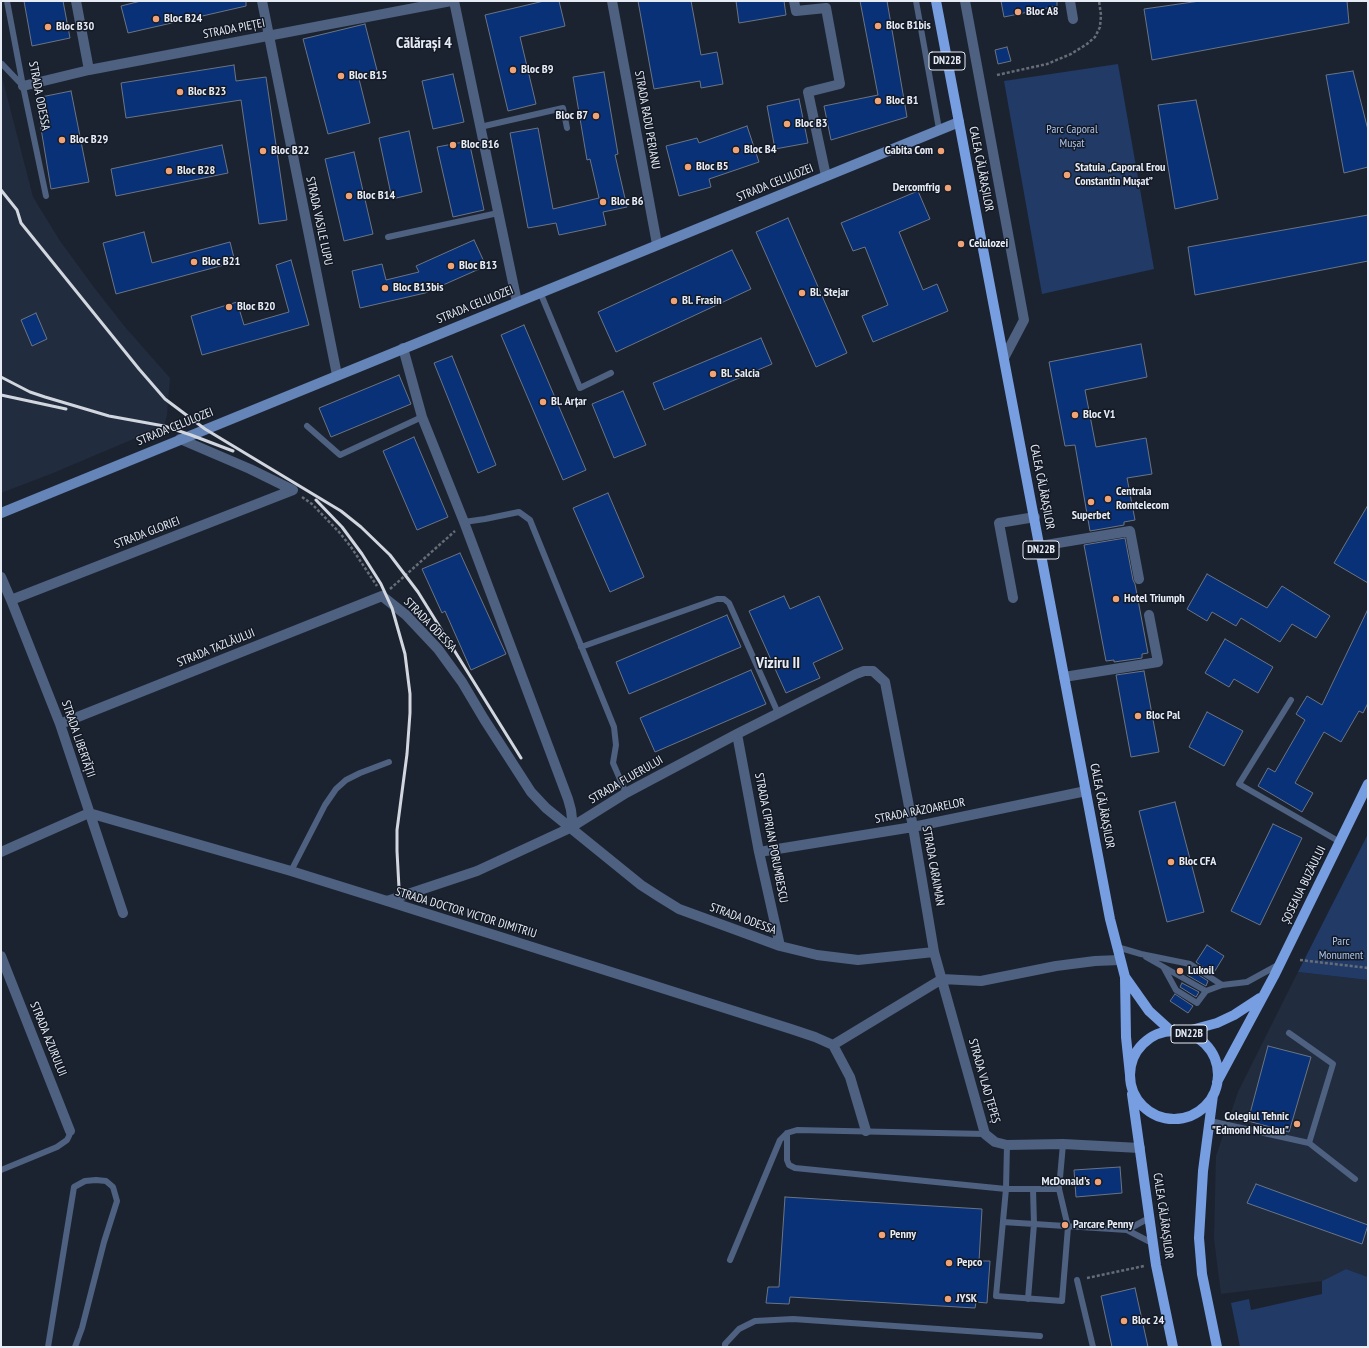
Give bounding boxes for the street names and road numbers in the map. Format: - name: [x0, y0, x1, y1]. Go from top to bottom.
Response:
- street label: STRADA PIEȚEI: [202, 16, 266, 42]
- road number: DN22B: [929, 52, 965, 70]
- street label: STRADA ODESSA: [25, 60, 53, 132]
- street label: STRADA RADU PERIANU: [631, 70, 663, 170]
- street label: CALEA CĂLĂRAȘILOR: [966, 125, 996, 213]
- street label: STRADA CELULOZEI: [734, 161, 816, 205]
- street label: STRADA VASILE LUPU: [303, 175, 335, 267]
- street label: STRADA CELULOZEI: [434, 283, 516, 327]
- street label: STRADA CELULOZEI: [134, 405, 216, 449]
- street label: CALEA CĂLĂRAȘILOR: [1027, 443, 1057, 531]
- street label: STRADA GLORIEI: [112, 514, 182, 552]
- road number: DN22B: [1023, 541, 1059, 559]
- street label: STRADA ODESSA: [401, 595, 459, 655]
- street label: STRADA TAZLĂULUI: [175, 626, 257, 670]
- street label: STRADA LIBERTĂȚII: [58, 699, 98, 779]
- street label: STRADA FLUERULUI: [586, 753, 666, 807]
- street label: CALEA CĂLĂRAȘILOR: [1087, 762, 1117, 850]
- street label: STRADA CIPRIAN PORUMBESCU: [751, 772, 791, 904]
- street label: STRADA RĂZOARELOR: [874, 795, 966, 827]
- street label: STRADA CARAIMAN: [919, 825, 947, 907]
- street label: ȘOSEAUA BUZĂULUI: [1279, 844, 1329, 926]
- street label: STRADA DOCTOR VICTOR DIMITRIU: [394, 885, 538, 941]
- street label: STRADA ODESSA: [708, 900, 778, 938]
- street label: STRADA AZURULUI: [27, 1000, 69, 1078]
- road number: DN22B: [1171, 1025, 1207, 1043]
- street label: STRADA VLAD ȚEPEȘ: [965, 1037, 1003, 1125]
- street label: CALEA CĂLĂRAȘILOR: [1150, 1172, 1176, 1260]

